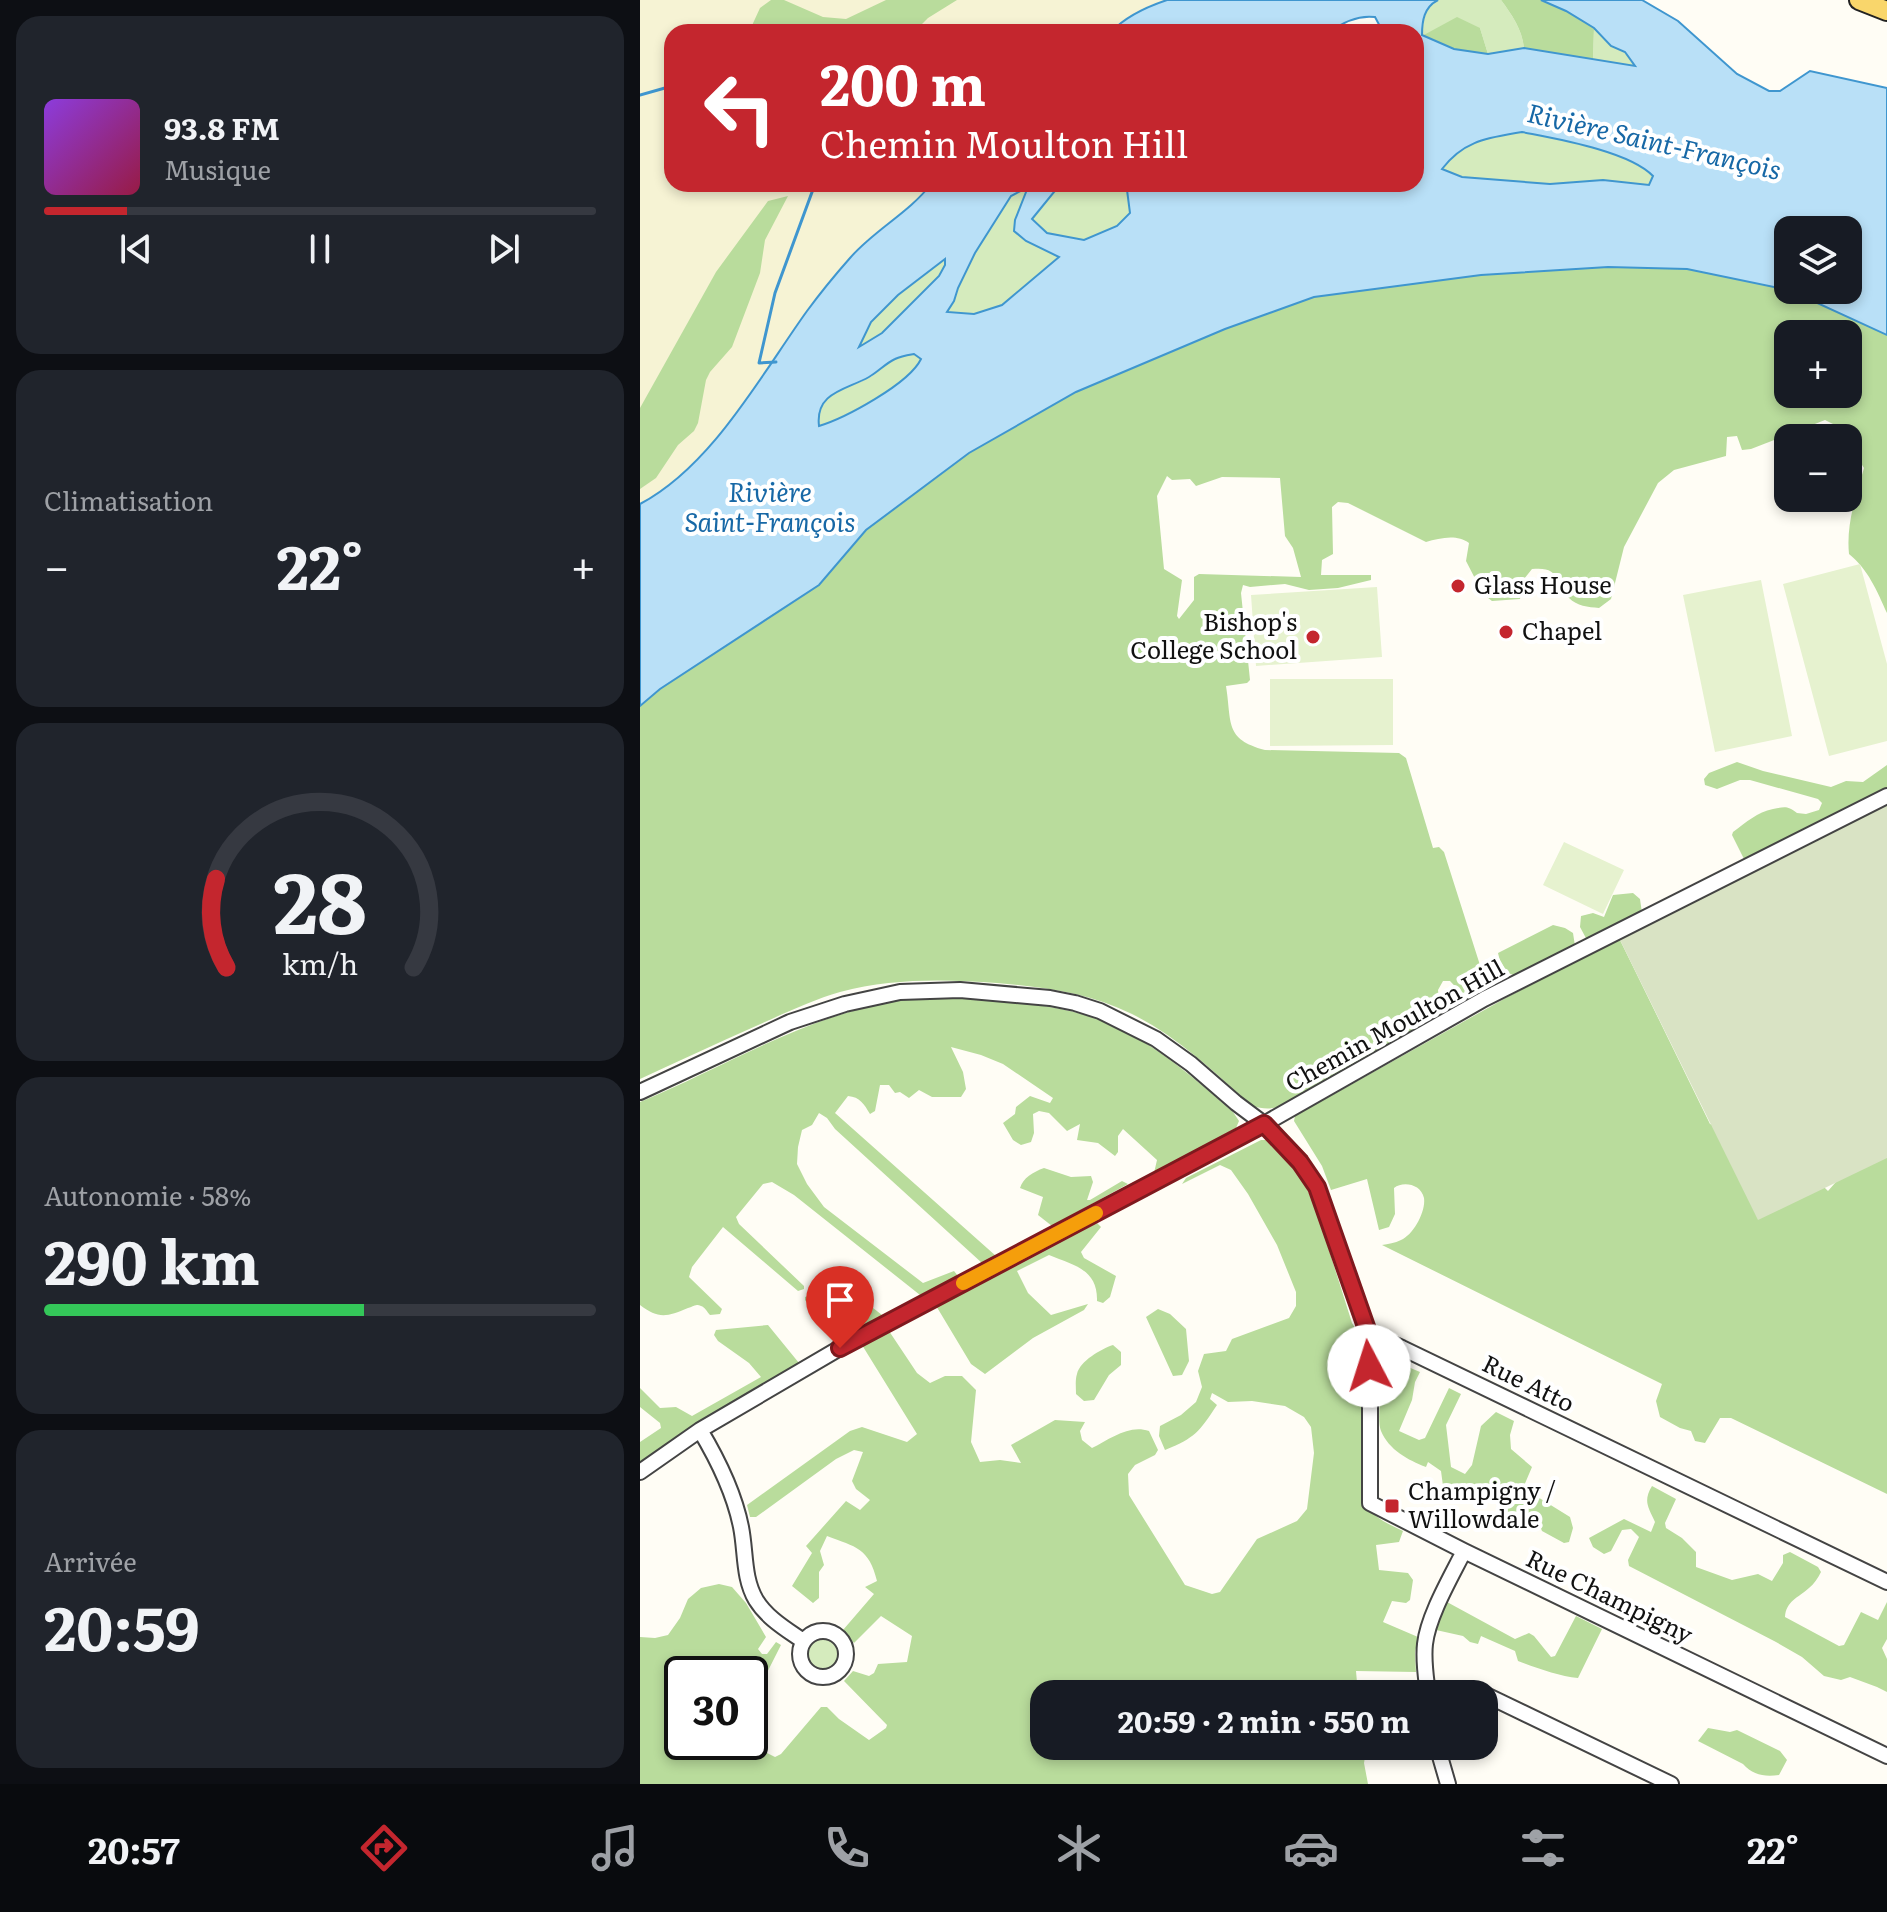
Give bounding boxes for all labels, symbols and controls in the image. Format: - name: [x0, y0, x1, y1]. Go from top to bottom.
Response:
- text: 200 m: [820, 40, 986, 123]
- icon: left: [688, 56, 792, 160]
- water label: Rivière Saint-François: [1524, 91, 1785, 188]
- text: 93.8 FM: [164, 105, 280, 149]
- text: Chemin Moulton Hill: [820, 116, 1188, 169]
- text: Musique: [164, 149, 271, 188]
- map controls: [1774, 216, 1862, 512]
- button: layers: [1774, 216, 1862, 304]
- icon: previous: [114, 227, 158, 271]
- icon: pause: [298, 227, 342, 271]
- icon: next: [482, 227, 526, 271]
- button: +: [1774, 320, 1862, 408]
- button: −: [1774, 424, 1862, 512]
- water label: Rivière Saint-François: [684, 471, 856, 540]
- text: Climatisation: [44, 480, 213, 519]
- text: 22°: [277, 519, 363, 608]
- text: −: [44, 531, 70, 597]
- text: +: [570, 531, 596, 597]
- place label: Glass House: [1474, 566, 1612, 601]
- marker: Glass House: [1449, 577, 1467, 595]
- place label: Bishop's College School: [1130, 603, 1297, 666]
- place label: Chapel: [1522, 612, 1602, 647]
- marker: Chapel: [1497, 623, 1515, 641]
- marker: Bishop's College School: [1304, 628, 1322, 646]
- text: 28: [273, 836, 367, 960]
- text: km/h: [282, 941, 358, 984]
- street label: Chemin Moulton Hill: [1278, 949, 1510, 1099]
- text: Autonomie · 58%: [44, 1175, 251, 1214]
- text: 290 km: [44, 1214, 260, 1303]
- pin: [806, 1266, 874, 1348]
- icon: arrive: [818, 1278, 862, 1322]
- position arrow: [1327, 1324, 1411, 1408]
- street label: Rue Atto: [1477, 1344, 1581, 1419]
- place label: Champigny / Willowdale: [1408, 1472, 1556, 1535]
- marker: Champigny / Willowdale: [1383, 1497, 1401, 1515]
- street label: Rue Champigny: [1521, 1539, 1700, 1650]
- text: Arrivée: [44, 1541, 137, 1580]
- text: 20:59: [44, 1580, 200, 1669]
- speed limit sign: 30: [664, 1656, 768, 1760]
- text: 20:59 · 2 min · 550 m: [1118, 1698, 1410, 1742]
- icon: directions: [356, 1820, 412, 1876]
- icon: music: [587, 1820, 643, 1876]
- icon: phone: [819, 1820, 875, 1876]
- icon: climate: [1051, 1820, 1107, 1876]
- icon: car: [1283, 1820, 1339, 1876]
- icon: filters: [1515, 1820, 1571, 1876]
- text: 20:57: [88, 1822, 180, 1875]
- text: 22°: [1747, 1822, 1799, 1875]

